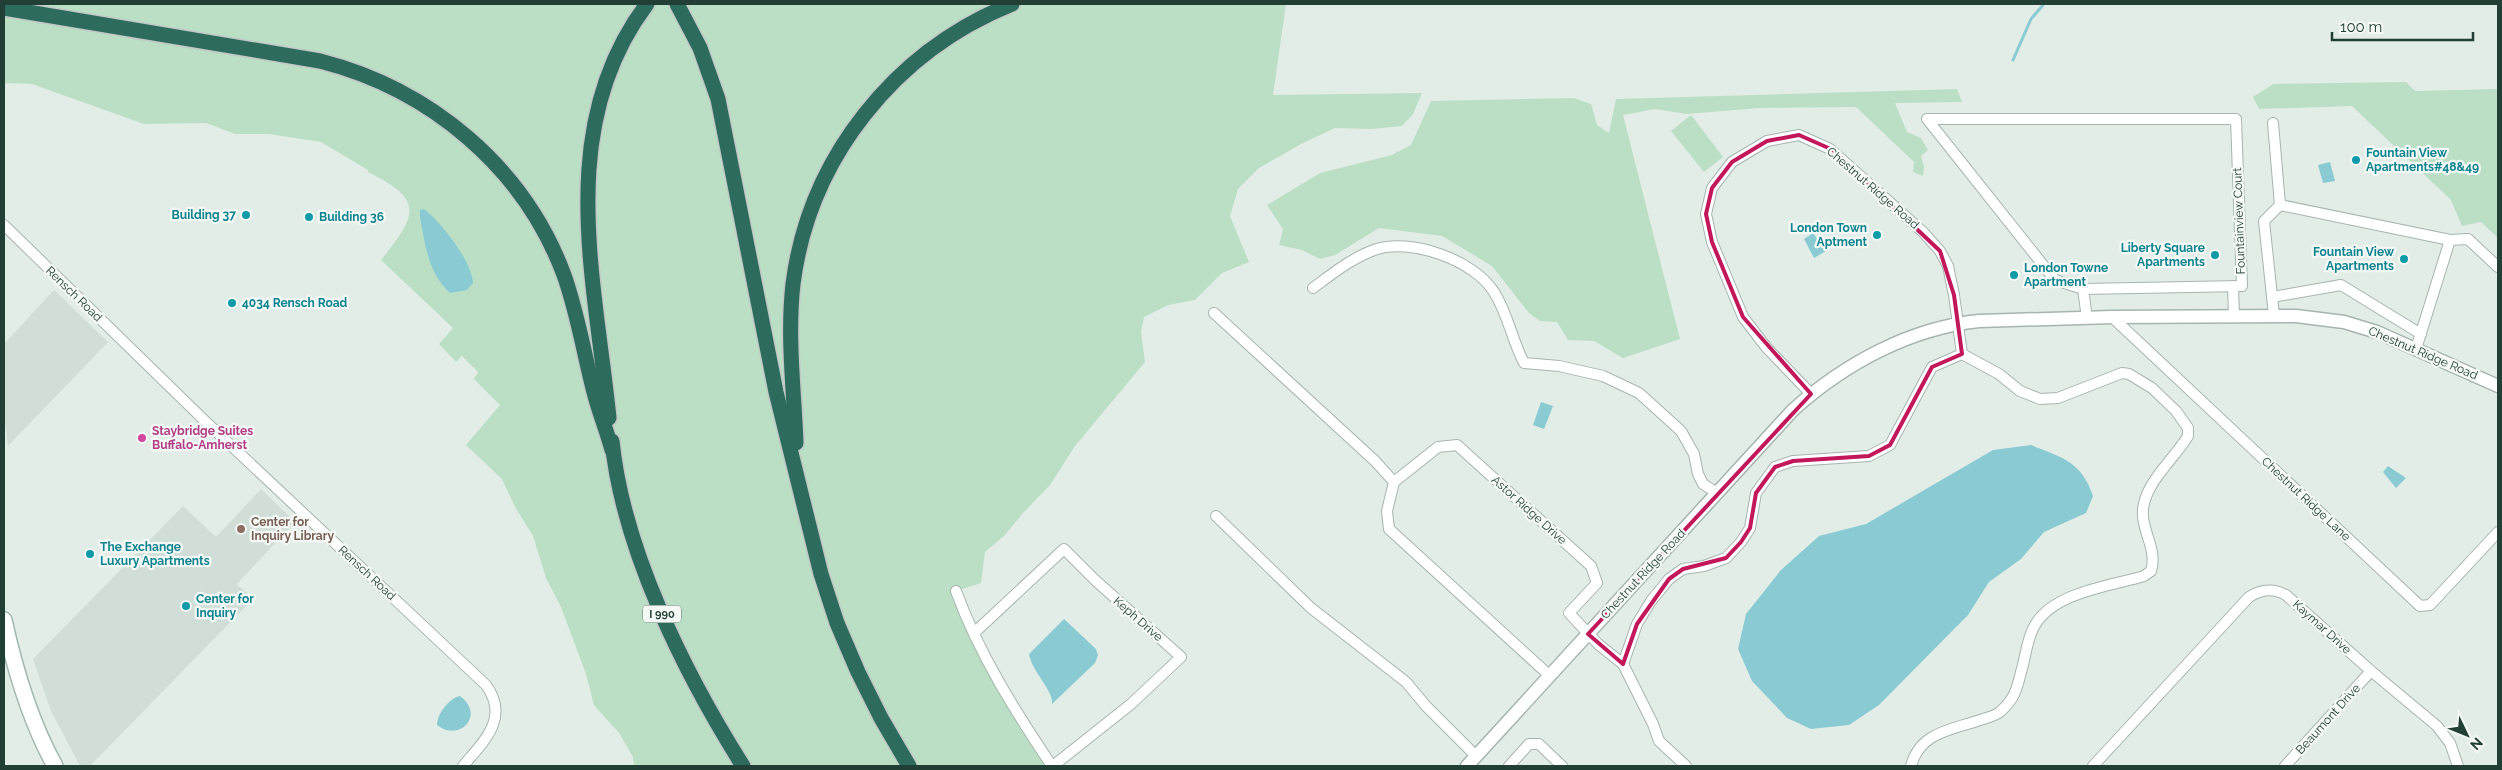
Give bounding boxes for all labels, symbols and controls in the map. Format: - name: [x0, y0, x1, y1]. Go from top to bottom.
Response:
- scale bar: [2332, 10, 2473, 42]
- text: 100 m: [2340, 18, 2382, 36]
- street label: Chestnut Ridge Road: [1824, 144, 1922, 232]
- place label: Fountain View Apartments#48&49: [2366, 146, 2479, 174]
- marker: Fountain View Apartments#48&49: [2350, 154, 2362, 166]
- street label: Fountainview Court: [2230, 167, 2248, 275]
- place label: Building 37: [172, 208, 236, 222]
- marker: Building 37: [240, 209, 252, 221]
- place label: Building 36: [319, 210, 384, 224]
- marker: Building 36: [303, 211, 315, 223]
- place label: London Town Aptment: [1790, 221, 1867, 249]
- marker: London Town Aptment: [1871, 229, 1883, 241]
- place label: Liberty Square Apartments: [2121, 241, 2205, 269]
- place label: Fountain View Apartments: [2313, 245, 2395, 273]
- marker: Liberty Square Apartments: [2209, 249, 2221, 261]
- marker: Fountain View Apartments: [2398, 253, 2410, 265]
- place label: London Towne Apartment: [2024, 261, 2108, 289]
- street label: Rensch Road: [43, 264, 105, 324]
- marker: London Towne Apartment: [2008, 269, 2020, 281]
- place label: 4034 Rensch Road: [242, 296, 348, 310]
- marker: 4034 Rensch Road: [226, 297, 238, 309]
- street label: Chestnut Ridge Road: [2366, 324, 2480, 382]
- place label: Staybridge Suites Buffalo-Amherst: [152, 424, 253, 452]
- marker: Staybridge Suites Buffalo-Amherst: [136, 432, 148, 444]
- street label: Chestnut Ridge Lane: [2259, 454, 2353, 544]
- street label: Astor Ridge Drive: [1489, 473, 1569, 547]
- place label: Center for Inquiry Library: [251, 515, 334, 543]
- marker: Center for Inquiry Library: [235, 523, 247, 535]
- street label: Chestnut Ridge Road: [1598, 526, 1688, 622]
- place label: The Exchange Luxury Apartments: [100, 540, 210, 568]
- street label: Rensch Road: [336, 543, 398, 603]
- marker: The Exchange Luxury Apartments: [84, 548, 96, 560]
- place label: Center for Inquiry: [196, 592, 254, 620]
- street label: Keph Drive: [1111, 594, 1165, 644]
- street label: Kaymar Drive: [2290, 597, 2354, 657]
- marker: Center for Inquiry: [180, 600, 192, 612]
- road number: I 990: [643, 606, 681, 622]
- street label: Beaumont Drive: [2293, 681, 2363, 757]
- north arrow: [2442, 710, 2492, 760]
- text: N: [2467, 735, 2486, 753]

